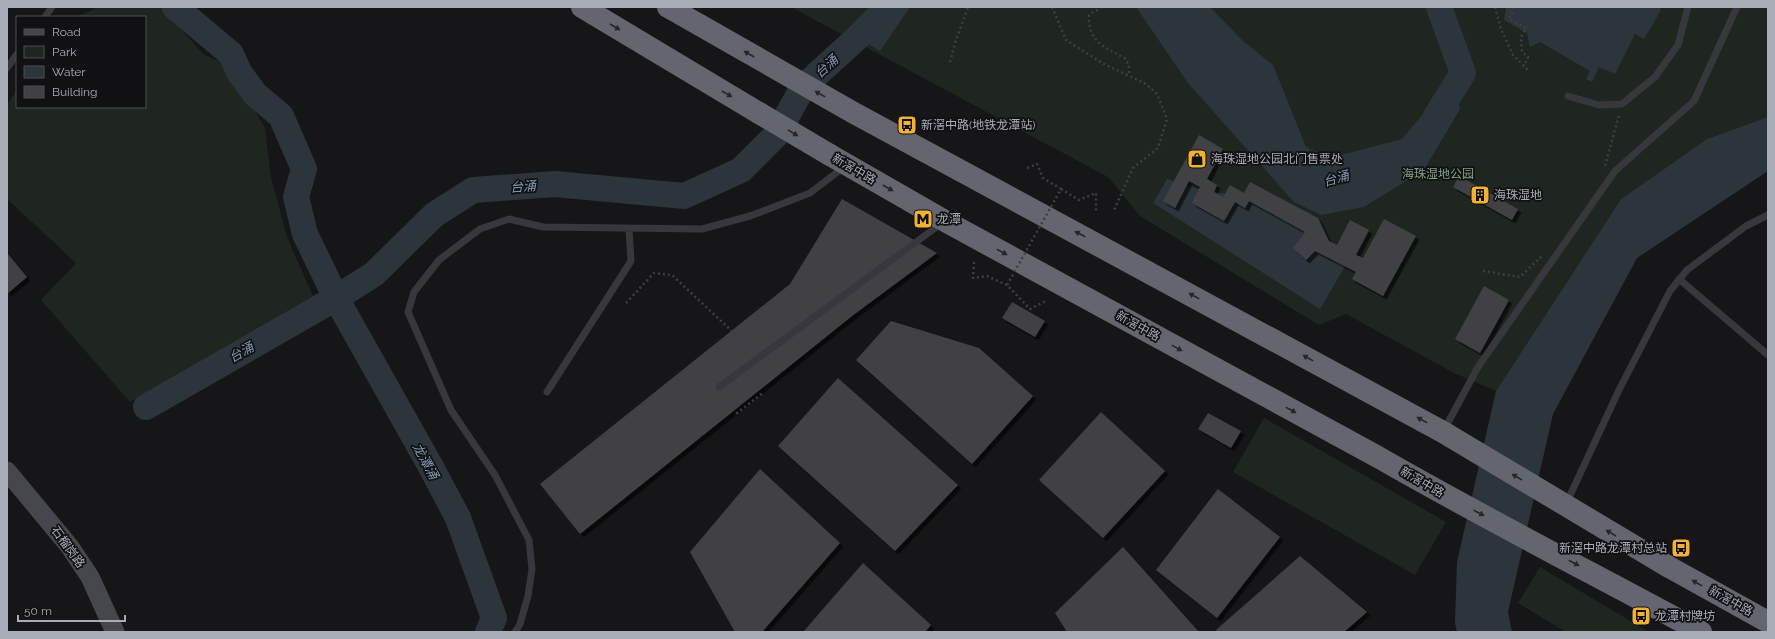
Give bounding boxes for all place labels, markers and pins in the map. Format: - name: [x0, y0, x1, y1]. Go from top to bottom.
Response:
- bus stop icon: 新滘中路(地铁龙潭站): [896, 114, 918, 136]
- place label: 新滘中路(地铁龙潭站): [921, 118, 1035, 132]
- shop icon: 海珠湿地公园北门售票处: [1186, 148, 1208, 170]
- place label: 海珠湿地公园北门售票处: [1211, 152, 1343, 166]
- building icon: 海珠湿地: [1469, 184, 1491, 206]
- place label: 海珠湿地: [1494, 188, 1542, 202]
- metro station icon: 龙潭: [912, 208, 934, 230]
- place label: 龙潭: [937, 212, 961, 226]
- bus stop icon: 新滘中路龙潭村总站: [1670, 537, 1692, 559]
- place label: 新滘中路龙潭村总站: [1559, 541, 1667, 555]
- bus stop icon: 龙潭村牌坊: [1630, 605, 1652, 627]
- place label: 龙潭村牌坊: [1655, 609, 1715, 623]

